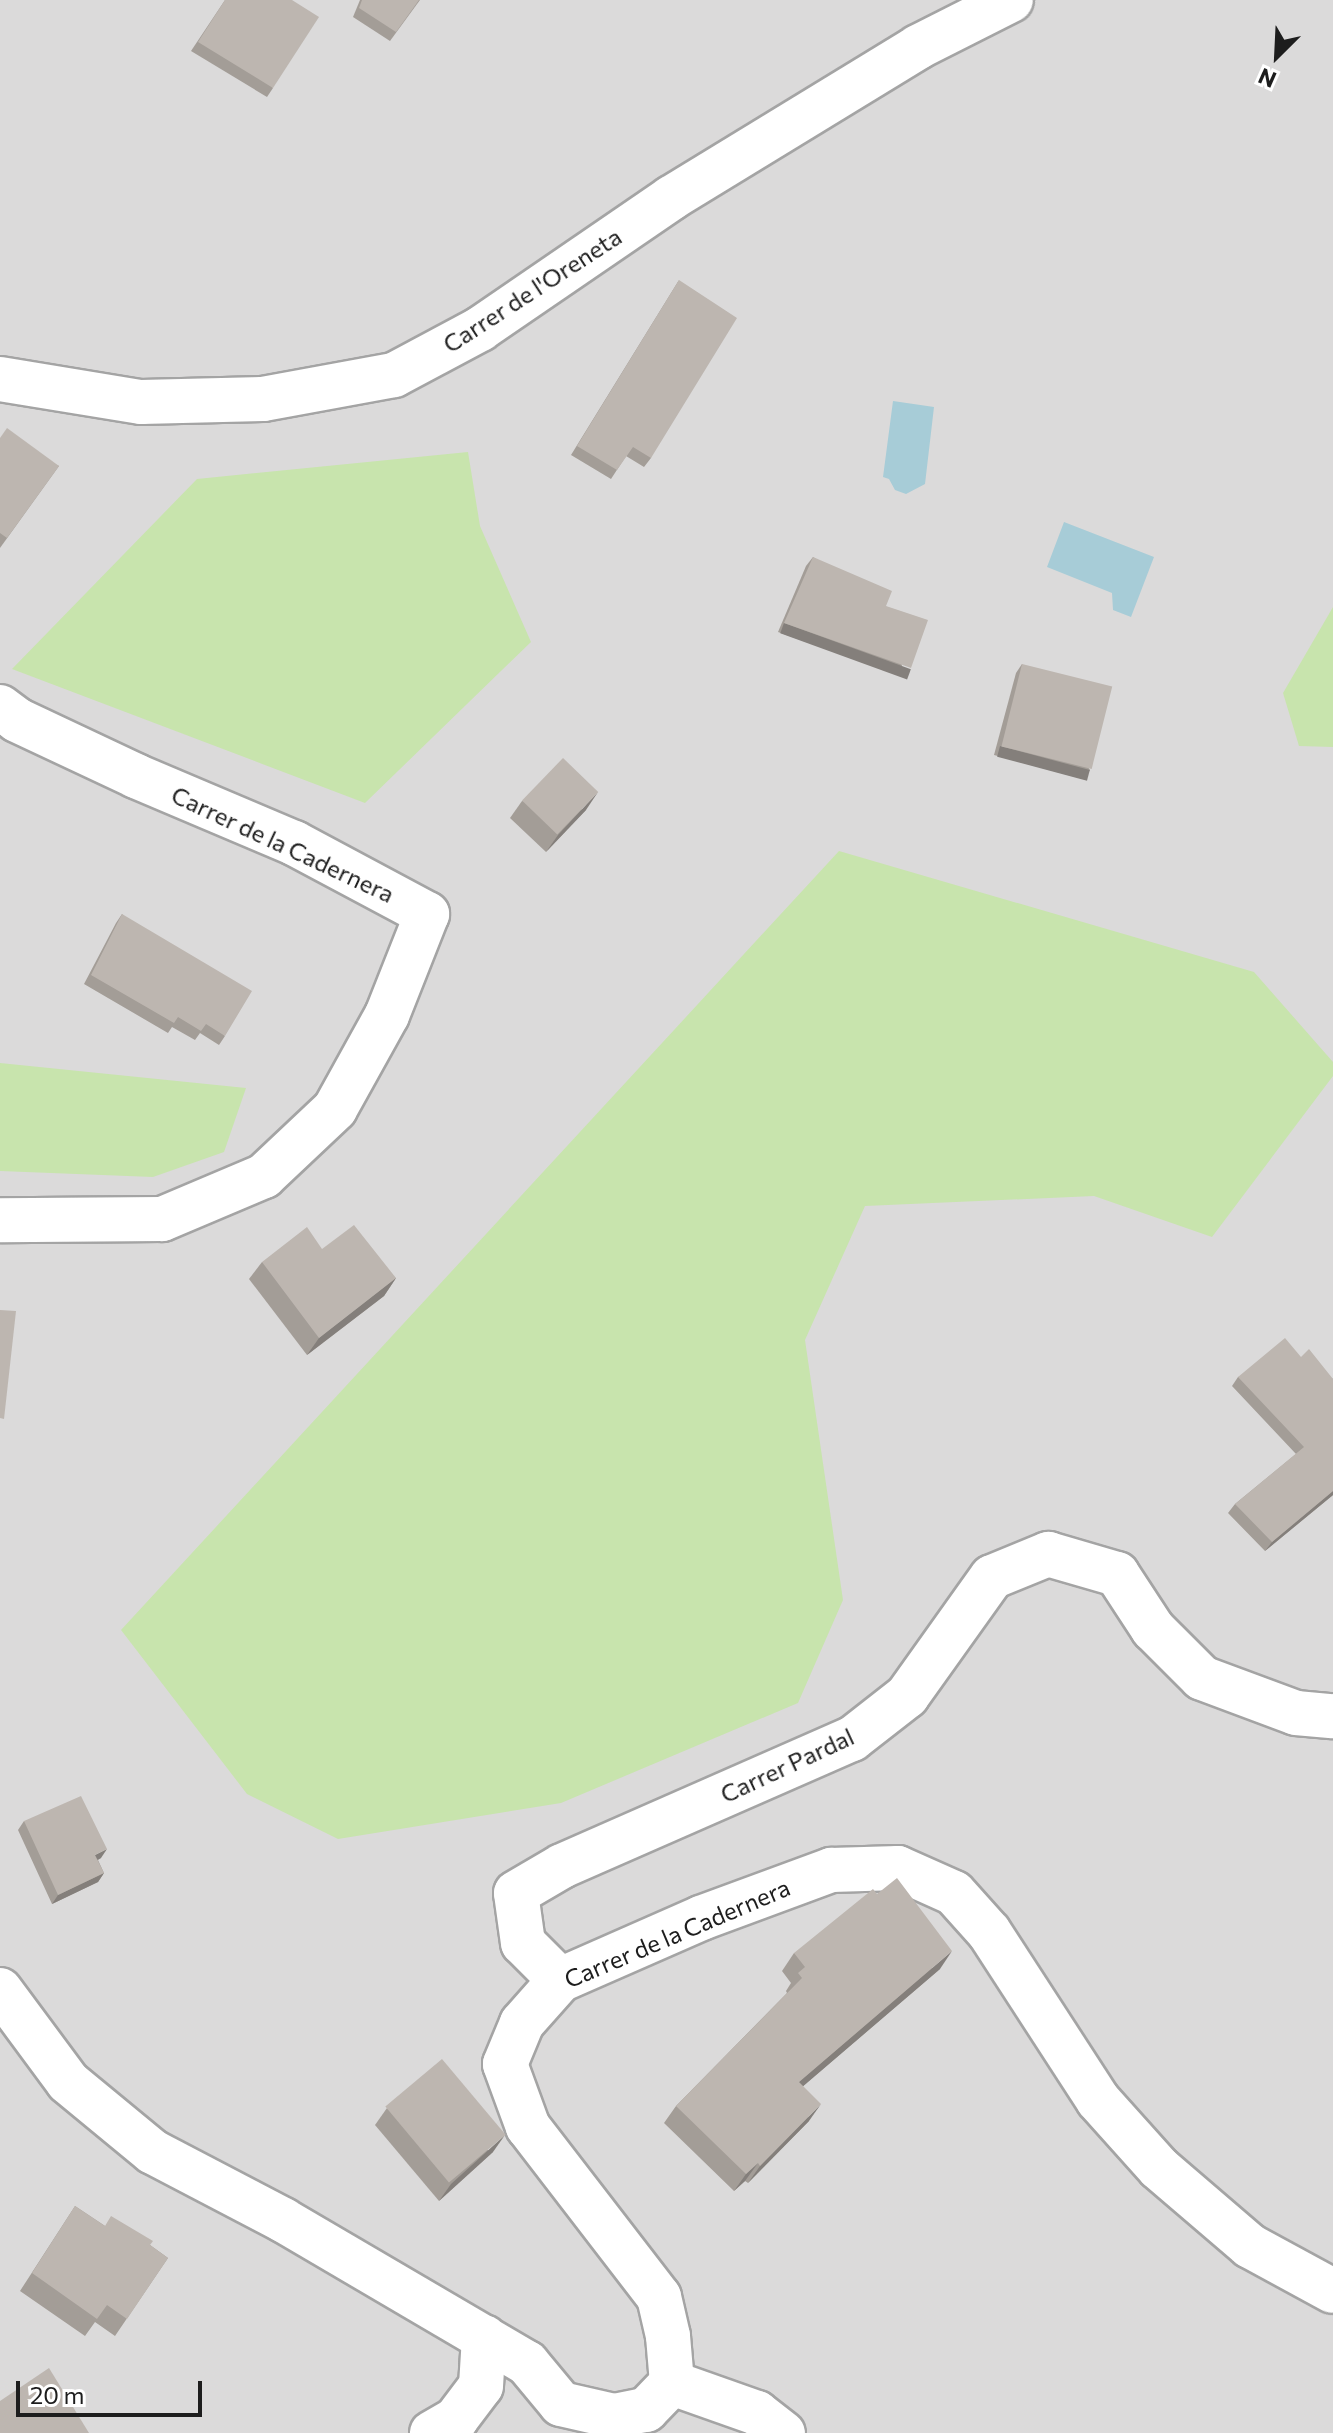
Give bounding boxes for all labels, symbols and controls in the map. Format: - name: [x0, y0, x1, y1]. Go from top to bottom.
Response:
- north arrow: [1237, 16, 1317, 96]
- text: N: [1254, 63, 1280, 94]
- street label: Carrer de l'Oreneta: [437, 222, 627, 358]
- street label: Carrer de la Cadernera: [167, 780, 399, 908]
- street label: Carrer Pardal: [716, 1722, 858, 1808]
- street label: Carrer de la Cadernera: [560, 1872, 794, 1994]
- scale bar: [20, 2365, 206, 2415]
- text: 20 m: [30, 2380, 84, 2409]

